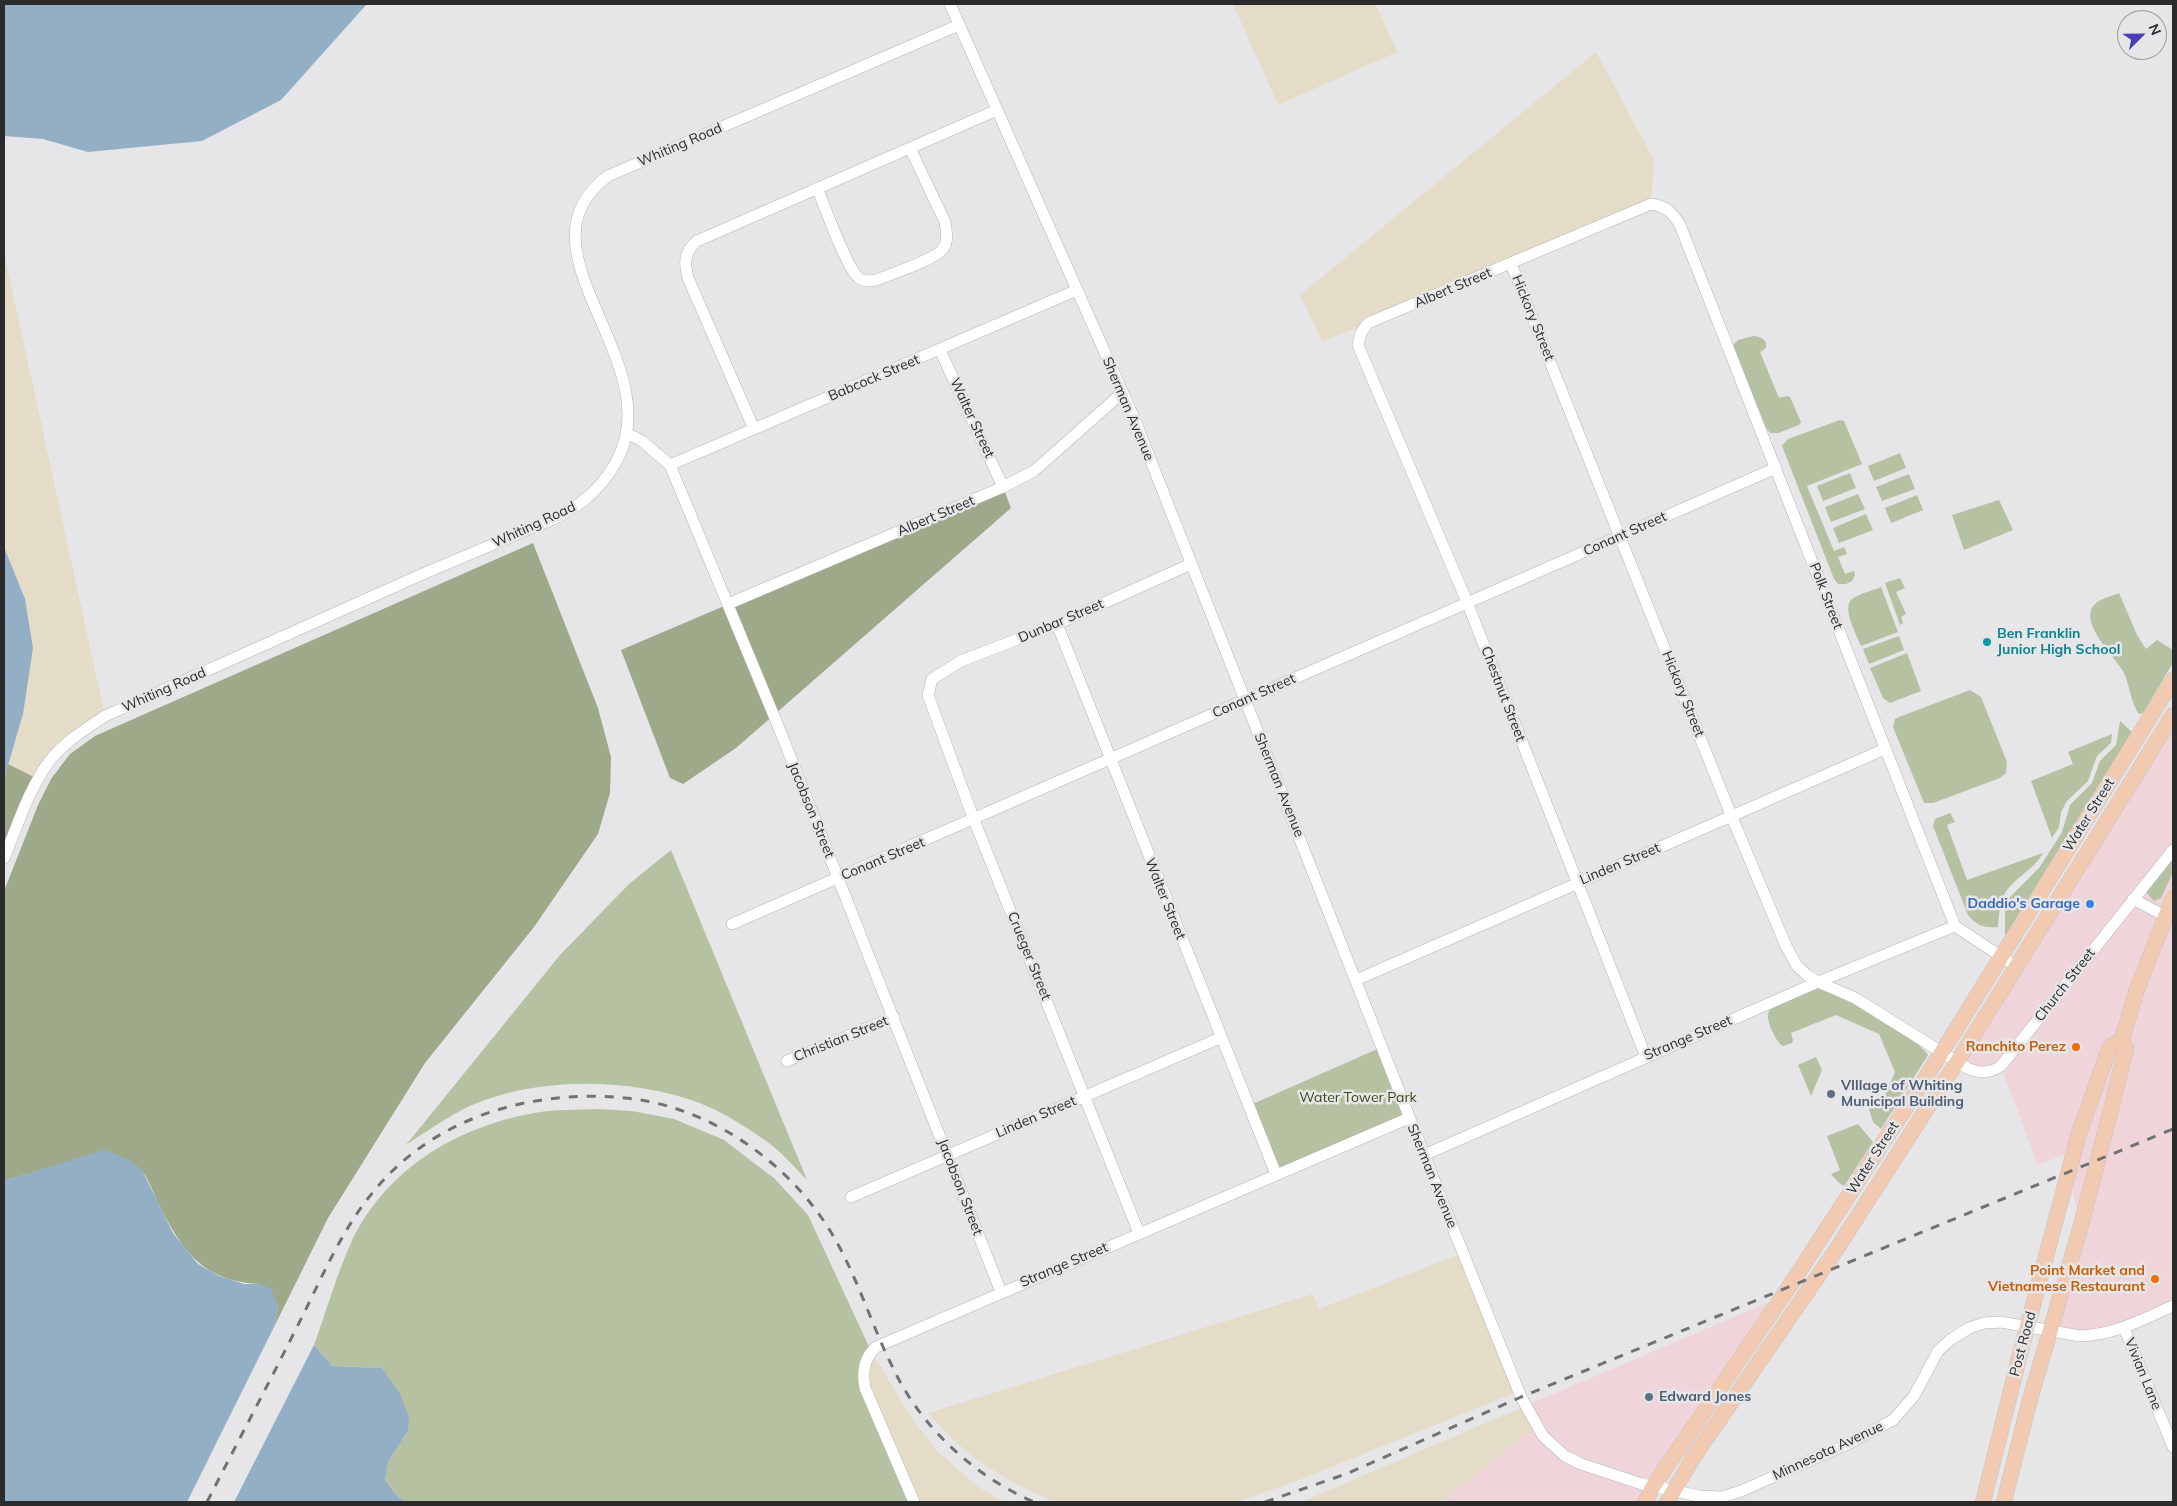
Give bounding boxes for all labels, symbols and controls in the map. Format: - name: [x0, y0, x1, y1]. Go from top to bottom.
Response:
- north arrow: [2117, 10, 2167, 60]
- text: N: [2145, 21, 2165, 38]
- street label: Whiting Road: [635, 120, 725, 170]
- street label: Albert Street: [1412, 264, 1494, 312]
- street label: Hickory Street: [1508, 273, 1558, 363]
- street label: Babcock Street: [826, 351, 922, 405]
- street label: Sherman Avenue: [1099, 355, 1157, 463]
- street label: Walter Street: [946, 375, 998, 461]
- street label: Albert Street: [895, 492, 977, 540]
- street label: Whiting Road: [490, 498, 578, 552]
- street label: Conant Street: [1581, 508, 1669, 560]
- street label: Polk Street: [1806, 560, 1846, 632]
- street label: Dunbar Street: [1016, 595, 1106, 647]
- place label: Ben Franklin Junior High School: [1997, 626, 2120, 658]
- marker: Ben Franklin Junior High School: [1981, 636, 1993, 648]
- street label: Chestnut Street: [1477, 644, 1529, 744]
- street label: Hickory Street: [1658, 649, 1708, 739]
- street label: Whiting Road: [119, 664, 209, 716]
- street label: Conant Street: [1210, 670, 1298, 722]
- street label: Sherman Avenue: [1250, 730, 1308, 840]
- street label: Jacobson Street: [784, 760, 838, 860]
- street label: Water Street: [2060, 775, 2118, 855]
- street label: Conant Street: [839, 834, 927, 884]
- street label: Linden Street: [1577, 840, 1663, 888]
- street label: Walter Street: [1141, 856, 1189, 942]
- place label: Daddio's Garage: [1968, 896, 2080, 912]
- marker: Daddio's Garage: [2084, 898, 2096, 910]
- street label: Crueger Street: [1004, 909, 1054, 1003]
- street label: Church Street: [2031, 945, 2099, 1025]
- street label: Christian Street: [791, 1012, 891, 1066]
- street label: Strange Street: [1642, 1012, 1734, 1064]
- place label: Ranchito Perez: [1966, 1039, 2066, 1055]
- marker: Ranchito Perez: [2070, 1041, 2082, 1053]
- place label: VIllage of Whiting Municipal Building: [1841, 1078, 1964, 1110]
- marker: VIllage of Whiting Municipal Building: [1825, 1088, 1837, 1100]
- park label: Water Tower Park: [1299, 1090, 1417, 1106]
- street label: Linden Street: [993, 1093, 1079, 1141]
- street label: Water Street: [1843, 1119, 1903, 1197]
- street label: Sherman Avenue: [1403, 1121, 1461, 1231]
- street label: Jacobson Street: [934, 1137, 986, 1237]
- street label: Strange Street: [1018, 1239, 1110, 1291]
- place label: Point Market and Vietnamese Restaurant: [1988, 1263, 2145, 1295]
- marker: Point Market and Vietnamese Restaurant: [2149, 1273, 2161, 1285]
- street label: Post Road: [2006, 1310, 2040, 1378]
- street label: Vivian Lane: [2121, 1336, 2165, 1412]
- place label: Edward Jones: [1659, 1389, 1751, 1405]
- marker: Edward Jones: [1643, 1391, 1655, 1403]
- street label: Minnesota Avenue: [1770, 1418, 1886, 1484]

